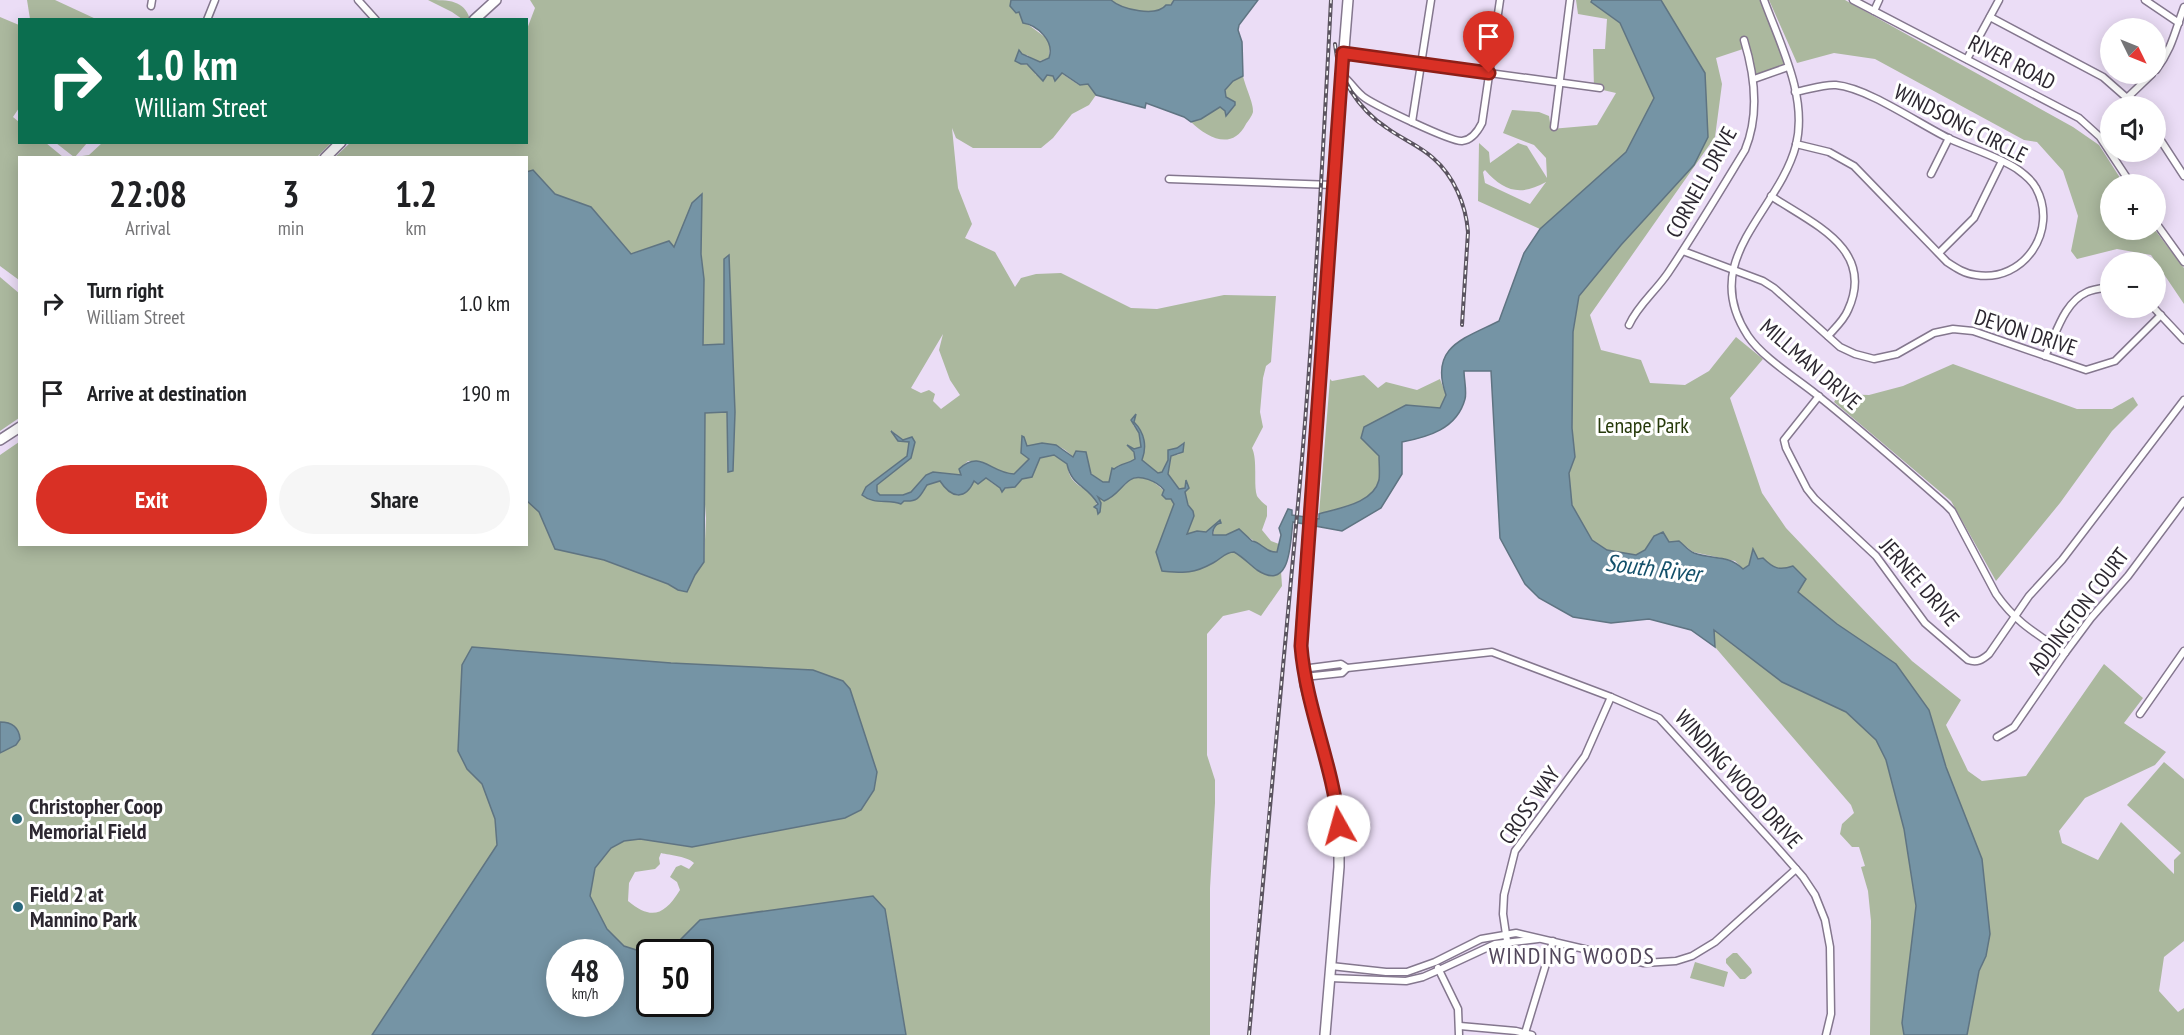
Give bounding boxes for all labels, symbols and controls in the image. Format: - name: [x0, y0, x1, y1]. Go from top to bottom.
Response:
- pin: [1463, 11, 1514, 73]
- north arrow: [2100, 18, 2166, 84]
- map controls: [2100, 18, 2166, 318]
- icon: arrive: [1472, 20, 1505, 53]
- street label: RIVER ROAD: [1964, 28, 2060, 96]
- text: 1.0 km: [135, 37, 238, 92]
- icon: right: [36, 42, 114, 120]
- street label: WINDSONG CIRCLE: [1890, 77, 2032, 169]
- text: William Street: [135, 90, 267, 124]
- button: sound: [2100, 96, 2166, 162]
- street label: CORNELL DRIVE: [1659, 122, 1743, 242]
- text: 22:08: [109, 170, 187, 217]
- text: 3: [282, 170, 299, 217]
- text: 1.2: [395, 170, 437, 217]
- button: +: [2100, 174, 2166, 240]
- text: Arrival: [125, 215, 171, 241]
- text: min: [278, 215, 304, 241]
- text: km: [406, 215, 426, 241]
- button: −: [2100, 252, 2166, 318]
- text: Turn right: [87, 276, 164, 304]
- icon: right: [36, 287, 69, 320]
- text: 1.0 km: [459, 289, 510, 317]
- street label: DEVON DRIVE: [1971, 302, 2081, 362]
- text: William Street: [87, 304, 185, 330]
- street label: MILLMAN DRIVE: [1755, 312, 1867, 416]
- icon: arrive: [36, 377, 69, 410]
- text: Arrive at destination: [87, 379, 247, 407]
- text: 190 m: [461, 379, 510, 407]
- park label: Lenape Park: [1597, 411, 1689, 439]
- button: Exit: [36, 465, 267, 534]
- button: Share: [279, 465, 510, 534]
- street label: JERNEE DRIVE: [1873, 531, 1966, 632]
- street label: ADDINGTON COURT: [2021, 542, 2135, 680]
- water label: South River: [1604, 547, 1706, 590]
- street label: WINDING WOOD DRIVE: [1669, 704, 1809, 854]
- street label: CROSS WAY: [1492, 761, 1566, 849]
- place label: Christopher Coop Memorial Field: [29, 792, 163, 845]
- position arrow: [1307, 794, 1371, 858]
- marker: Christopher Coop Memorial Field: [10, 812, 24, 826]
- place label: Field 2 at Mannino Park: [30, 880, 138, 933]
- marker: Field 2 at Mannino Park: [11, 900, 25, 914]
- speed limit sign: 50: [636, 939, 714, 1017]
- district label: WINDING WOODS: [1489, 940, 1655, 971]
- text: 48: [571, 951, 599, 990]
- text: km/h: [572, 984, 598, 1003]

